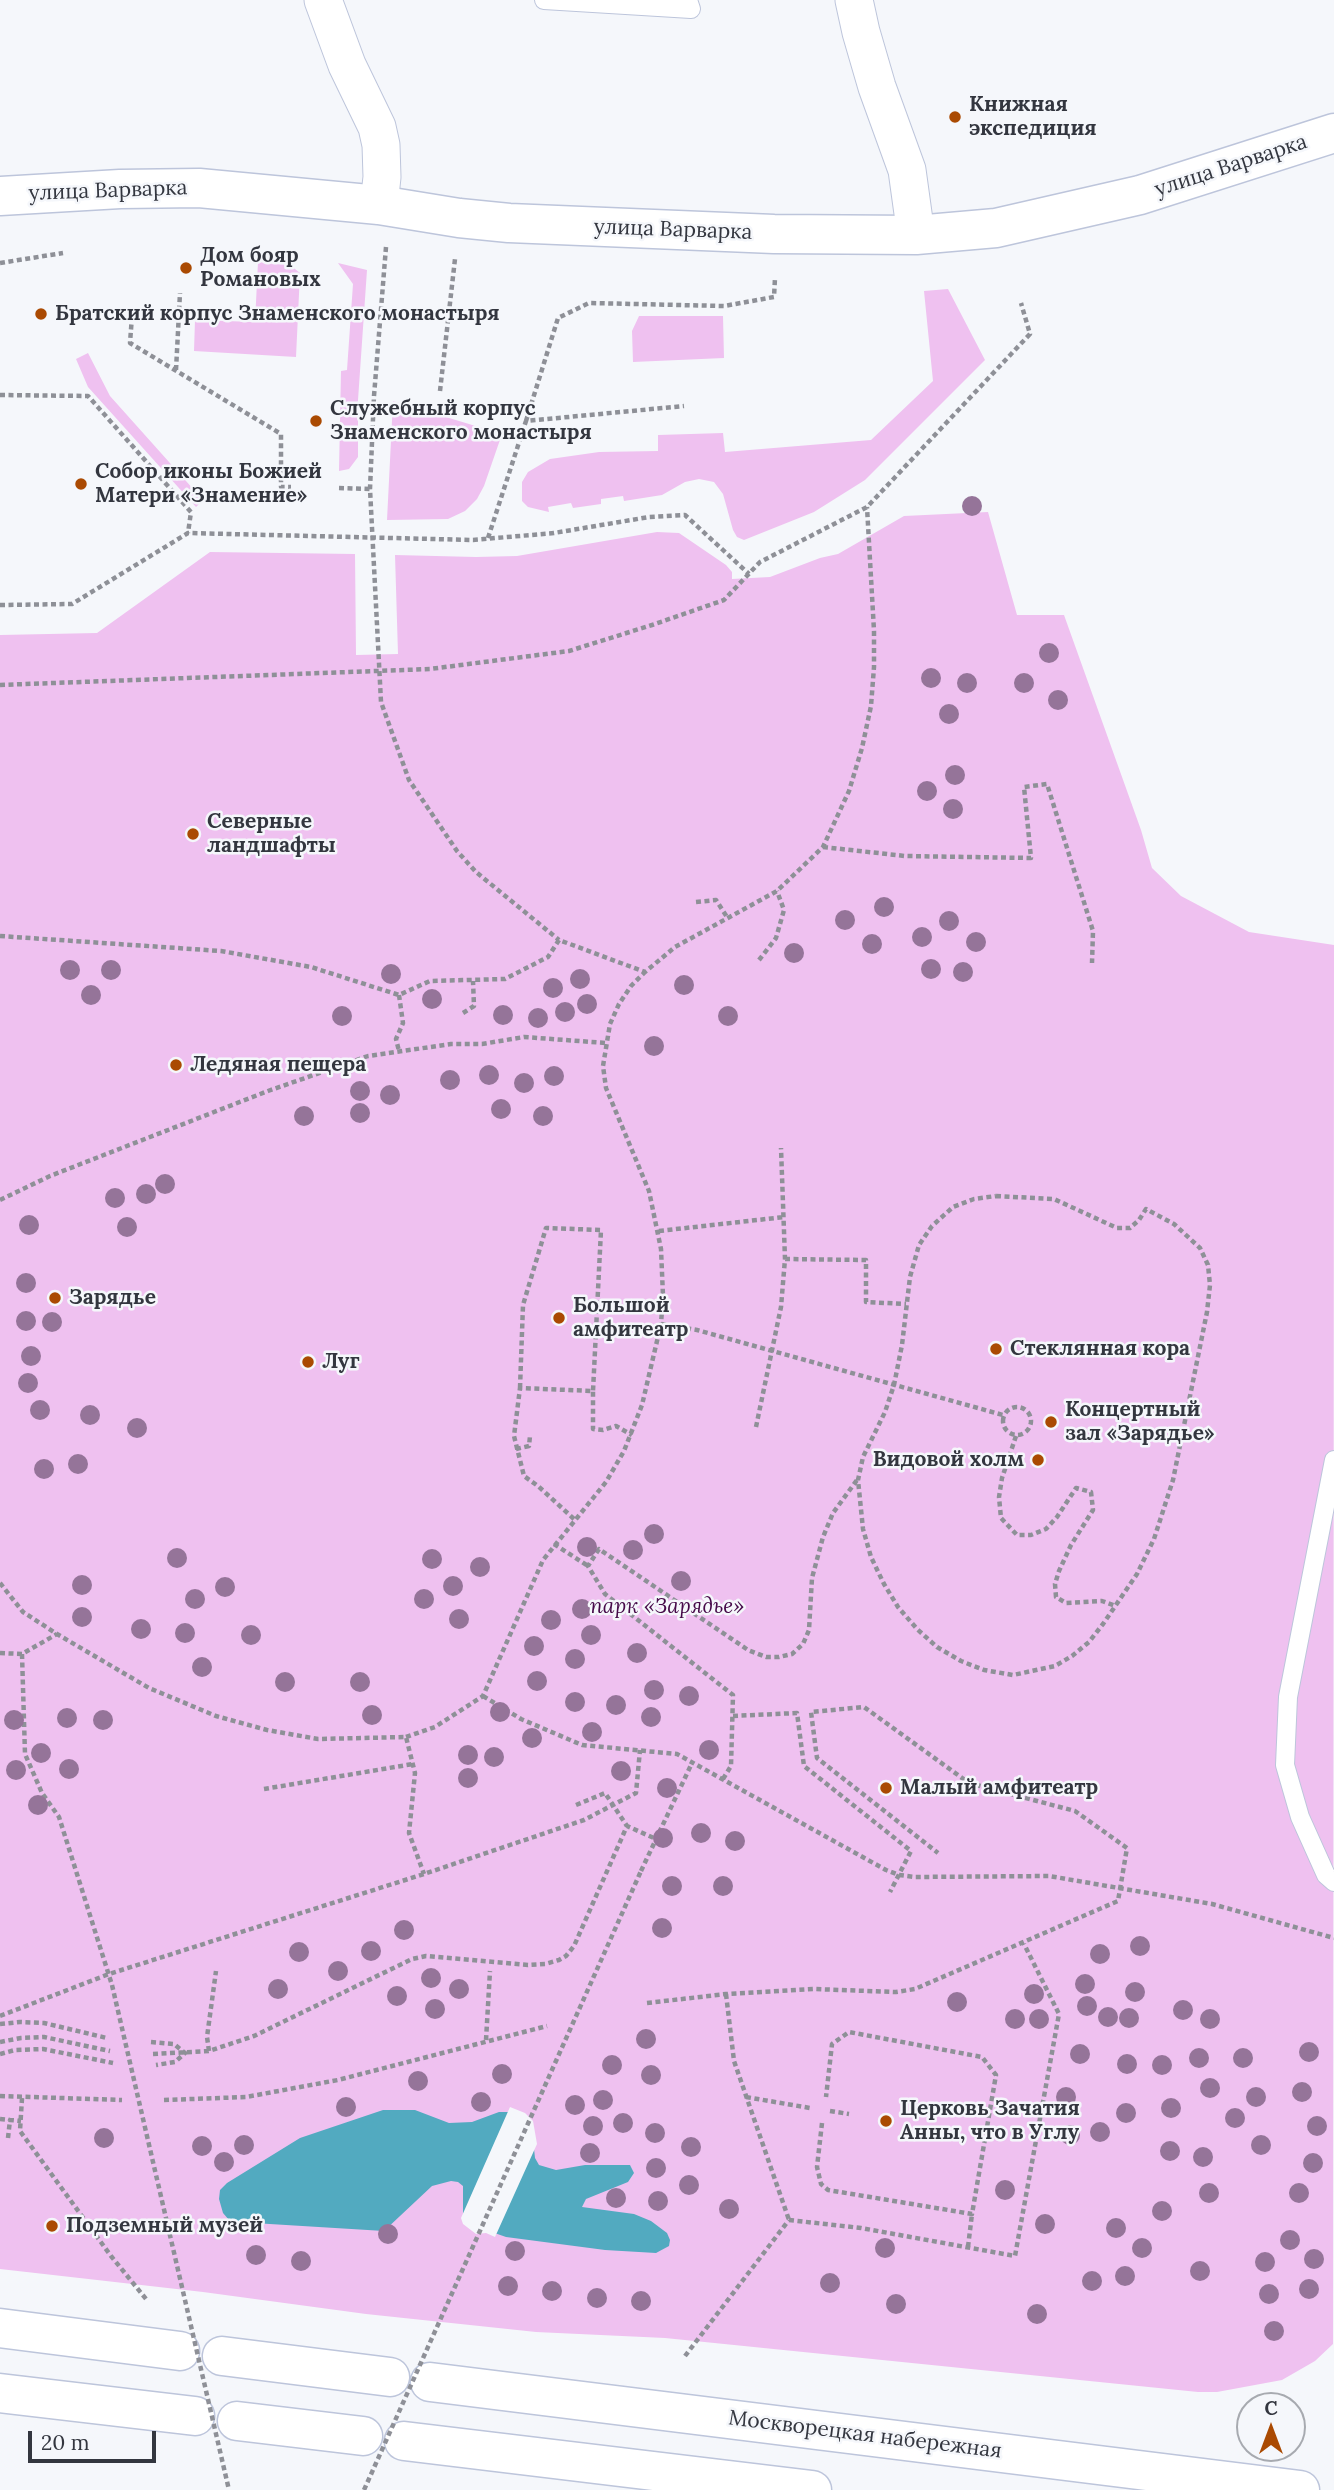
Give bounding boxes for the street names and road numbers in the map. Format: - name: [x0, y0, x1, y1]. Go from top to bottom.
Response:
- street label: улица Варварка: [1152, 129, 1310, 203]
- street label: улица Варварка: [28, 176, 188, 206]
- street label: улица Варварка: [593, 215, 753, 245]
- street label: Москворецкая набережная: [727, 2406, 1003, 2464]

